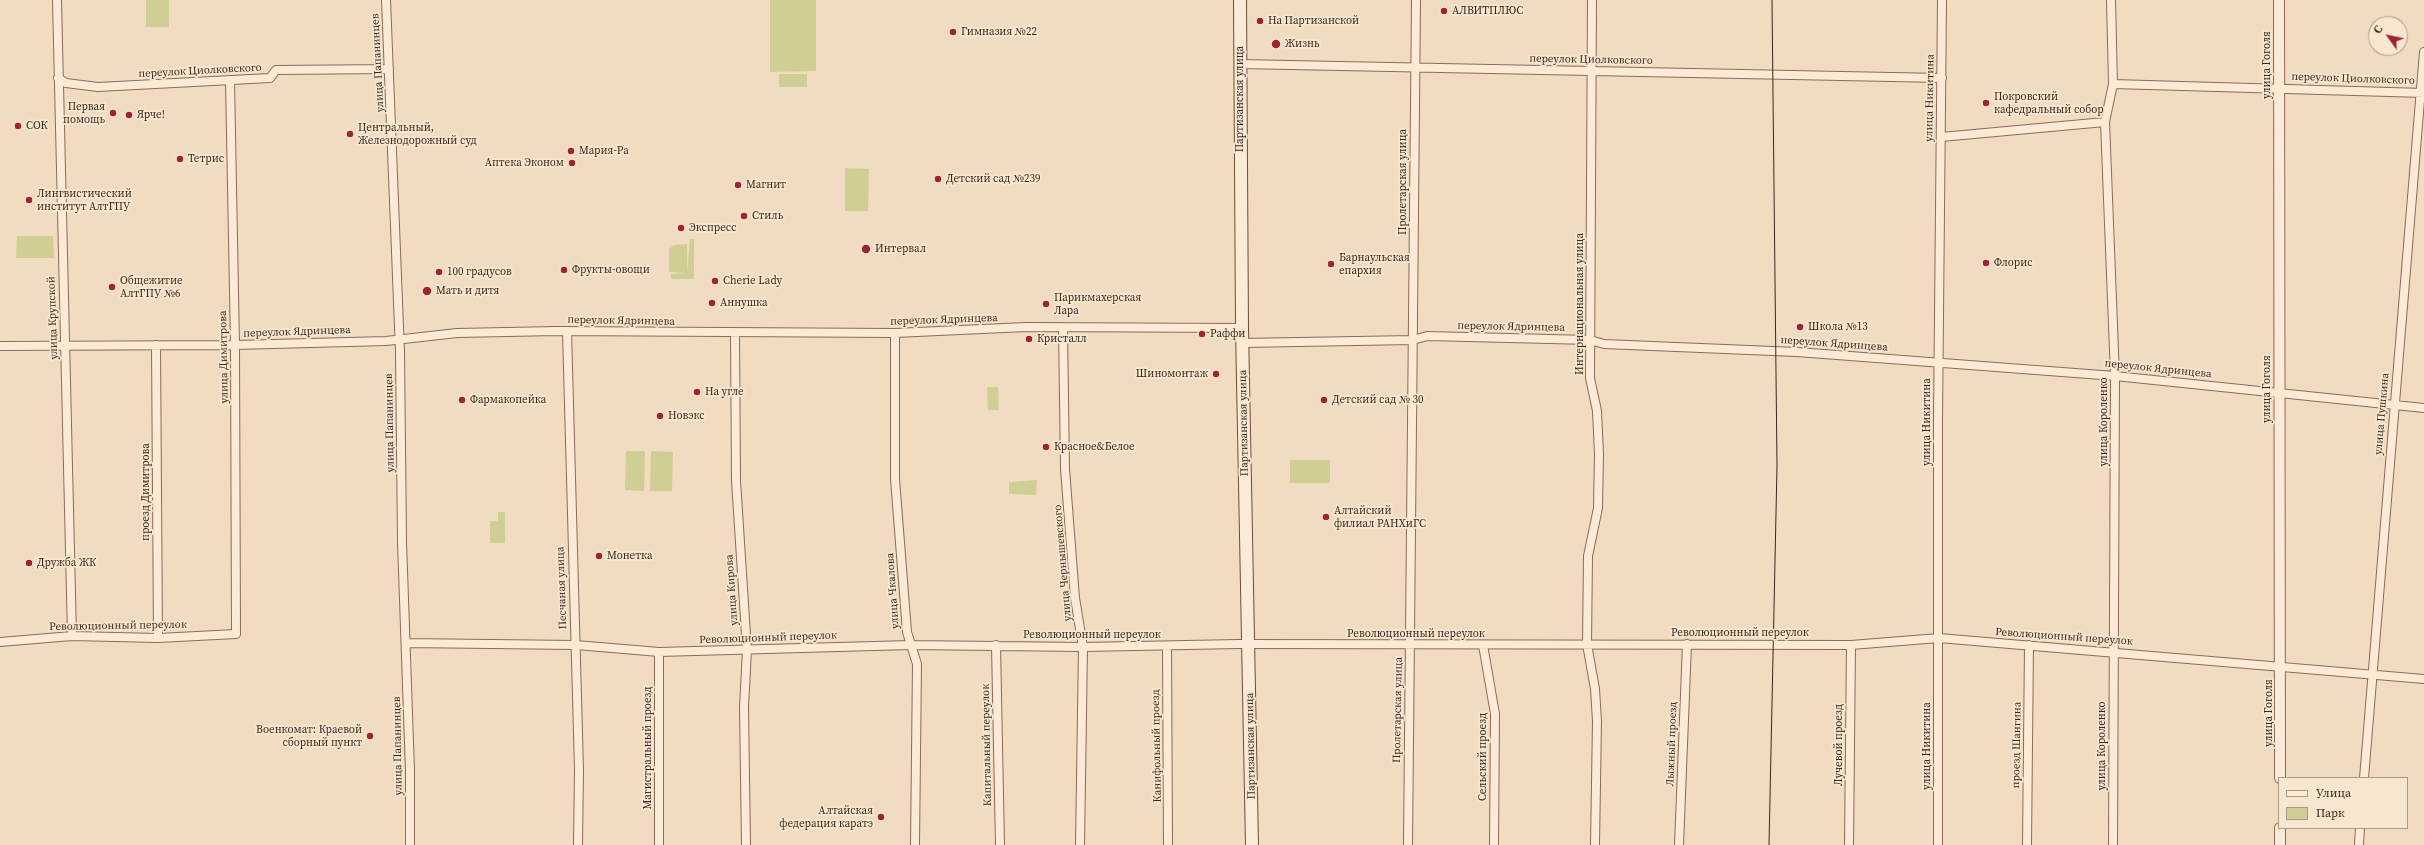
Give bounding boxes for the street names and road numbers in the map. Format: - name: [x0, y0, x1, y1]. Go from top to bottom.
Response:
- street label: улица Папанинцев: [369, 13, 387, 113]
- street label: улица Гоголя: [2260, 31, 2274, 99]
- street label: Партизанская улица: [1233, 46, 1247, 152]
- street label: переулок Циолковского: [1529, 52, 1653, 68]
- street label: улица Никитина: [1923, 54, 1937, 142]
- street label: переулок Циолковского: [138, 61, 262, 81]
- street label: переулок Циолковского: [2291, 70, 2415, 88]
- street label: Пролетарская улица: [1396, 129, 1410, 235]
- street label: Интернациональная улица: [1573, 233, 1587, 375]
- street label: улица Крупской: [45, 276, 61, 360]
- street label: улица Димитрова: [217, 310, 231, 404]
- street label: переулок Ядринцева: [890, 312, 998, 328]
- street label: переулок Ядринцева: [567, 313, 675, 329]
- street label: переулок Ядринцева: [1457, 319, 1565, 335]
- street label: переулок Ядринцева: [243, 324, 351, 340]
- street label: переулок Ядринцева: [1780, 334, 1888, 354]
- street label: улица Гоголя: [2260, 355, 2274, 423]
- street label: переулок Ядринцева: [2104, 357, 2212, 381]
- street label: Партизанская улица: [1236, 370, 1252, 476]
- street label: улица Пушкина: [2372, 372, 2392, 456]
- street label: улица Папанинцев: [383, 373, 397, 473]
- street label: улица Короленко: [2097, 377, 2111, 467]
- street label: улица Никитина: [1920, 378, 1934, 466]
- street label: проезд Димитрова: [139, 443, 153, 541]
- street label: улица Чернышевского: [1051, 504, 1075, 622]
- street label: Песчаная улица: [554, 546, 570, 630]
- street label: улица Чкалова: [884, 552, 902, 630]
- street label: улица Кирова: [723, 554, 741, 626]
- street label: Революционный переулок: [49, 618, 187, 634]
- street label: Революционный переулок: [1671, 626, 1809, 640]
- street label: Революционный переулок: [1995, 626, 2133, 648]
- street label: Революционный переулок: [1347, 627, 1485, 641]
- street label: Революционный переулок: [1023, 628, 1161, 642]
- street label: Революционный переулок: [699, 629, 837, 647]
- street label: Пролетарская улица: [1390, 657, 1406, 763]
- street label: улица Гоголя: [2262, 679, 2276, 747]
- street label: Капитальный переулок: [979, 684, 995, 806]
- street label: Магистральный проезд: [641, 687, 655, 809]
- street label: Канифольный проезд: [1149, 689, 1165, 803]
- street label: Партизанская улица: [1243, 693, 1259, 799]
- street label: улица Папанинцев: [391, 696, 405, 796]
- street label: Лыжный проезд: [1664, 701, 1680, 787]
- street label: улица Короленко: [2095, 701, 2109, 791]
- street label: улица Никитина: [1920, 702, 1934, 790]
- street label: проезд Шангина: [2010, 702, 2024, 788]
- street label: Лучевой проезд: [1832, 704, 1846, 786]
- street label: Сельский проезд: [1476, 713, 1490, 801]

